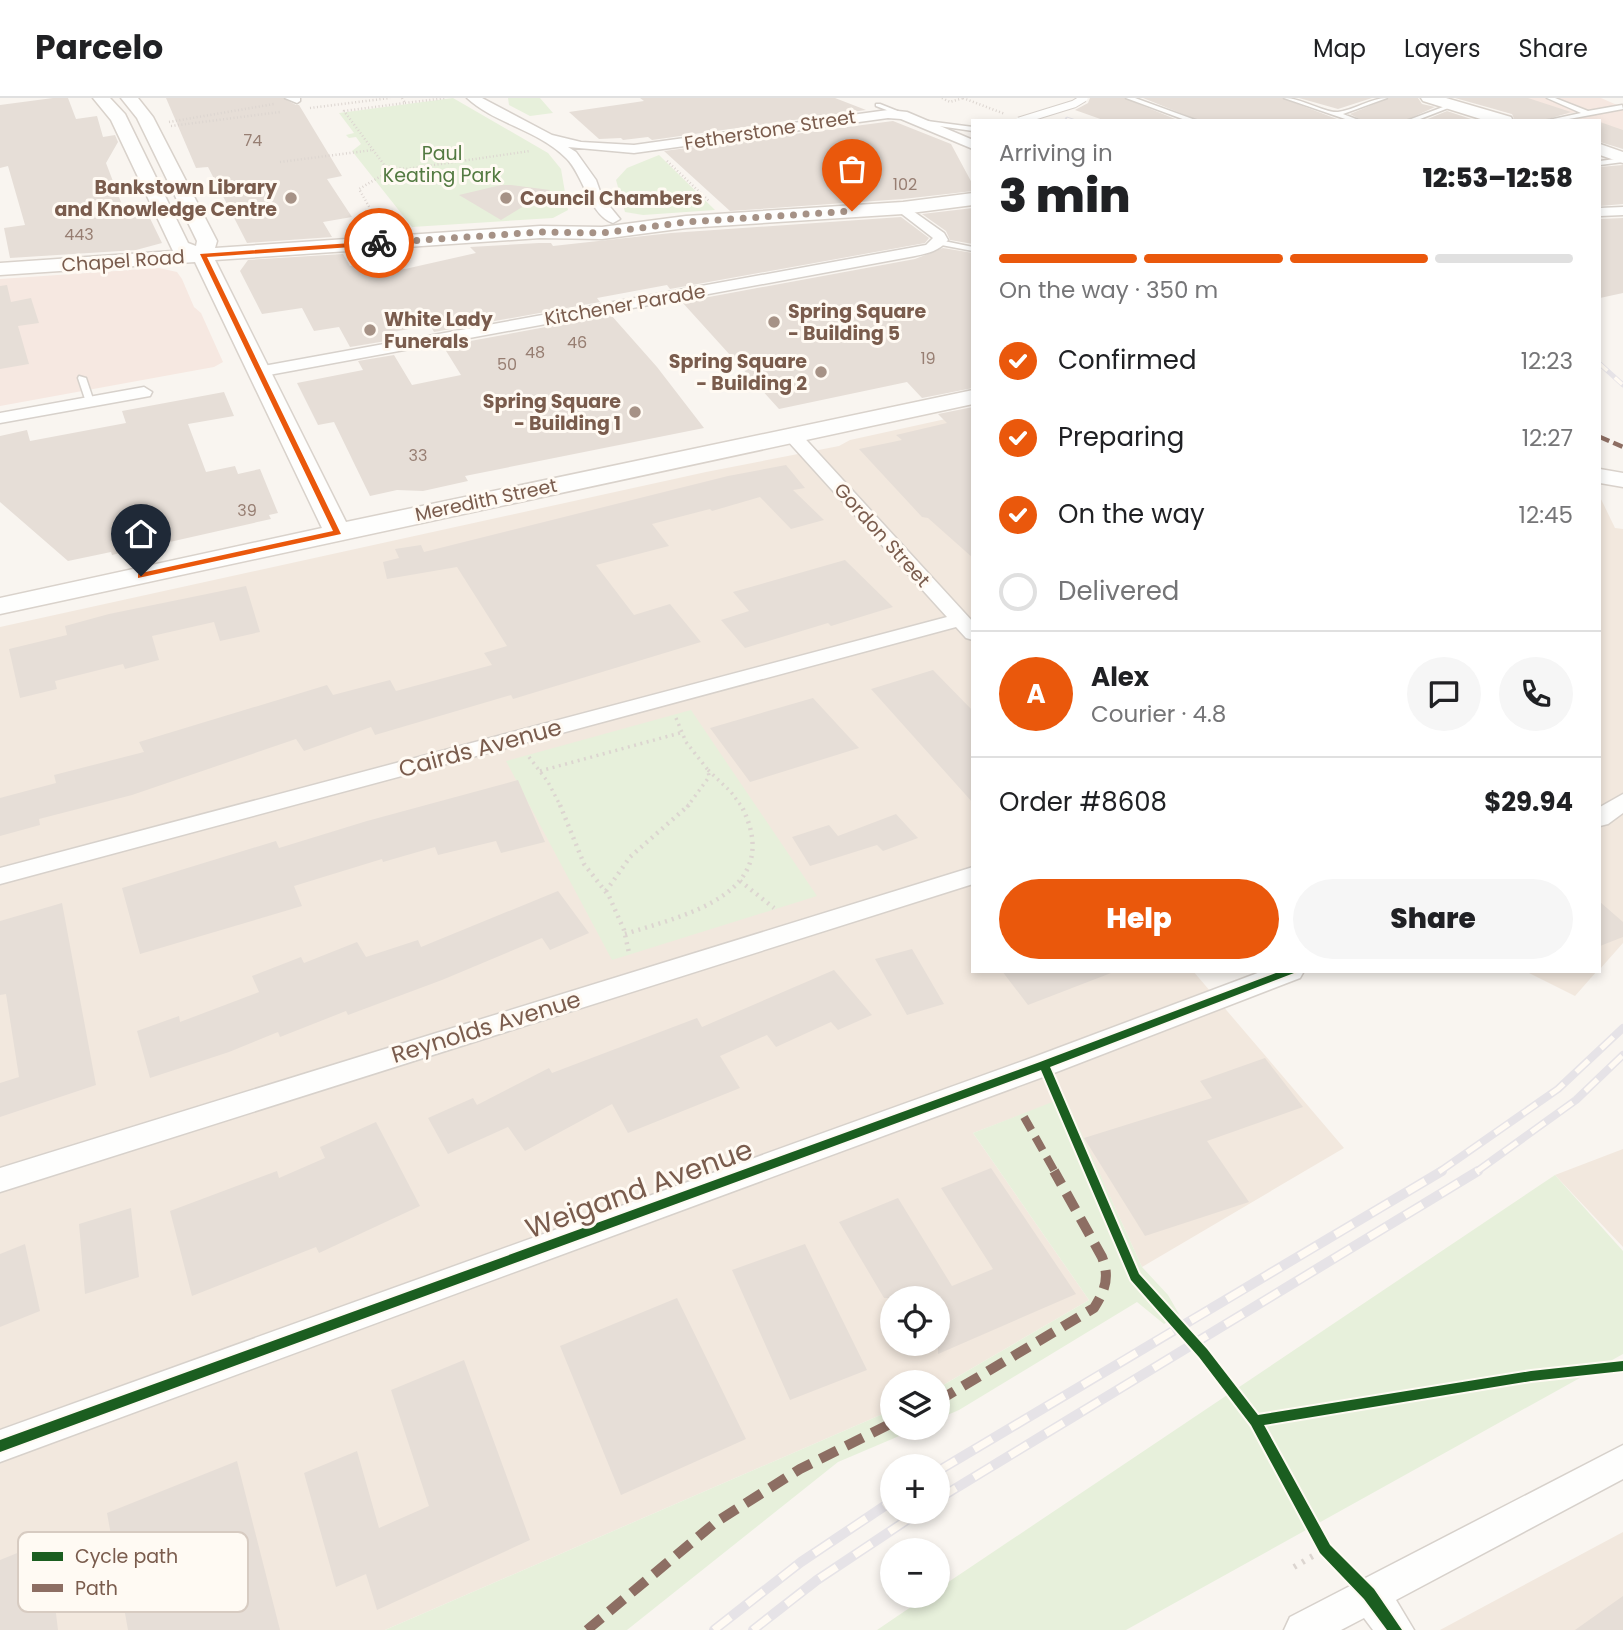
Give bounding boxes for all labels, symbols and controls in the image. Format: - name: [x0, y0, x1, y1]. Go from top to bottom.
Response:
- text: Parcelo: [35, 24, 163, 71]
- text: Map: [1313, 32, 1366, 65]
- text: Layers: [1404, 32, 1480, 65]
- text: Share: [1518, 32, 1588, 65]
- street label: Fetherstone Street: [682, 103, 858, 157]
- house number: 74: [244, 129, 262, 152]
- text: Arriving in: [999, 137, 1113, 169]
- pin: [822, 139, 882, 211]
- park label: Paul Keating Park: [383, 140, 501, 189]
- icon: bag: [833, 150, 871, 188]
- text: 12:53–12:58: [1423, 160, 1573, 196]
- text: 3 min: [999, 164, 1131, 228]
- house number: 102: [893, 173, 917, 196]
- place label: Bankstown Library and Knowledge Centre: [54, 174, 278, 223]
- place label: Council Chambers: [520, 185, 703, 212]
- marker: Bankstown Library and Knowledge Centre: [283, 190, 299, 206]
- marker: Council Chambers: [498, 190, 514, 206]
- courier: [344, 208, 414, 278]
- house number: 443: [64, 223, 94, 246]
- icon: bike: [360, 224, 398, 262]
- street label: Chapel Road: [60, 243, 186, 279]
- text: On the way · 350 m: [999, 274, 1218, 306]
- street label: Kitchener Parade: [542, 278, 708, 332]
- place label: Spring Square - Building 5: [788, 298, 926, 347]
- place label: White Lady Funerals: [384, 306, 494, 355]
- marker: Spring Square - Building 5: [766, 314, 782, 330]
- marker: White Lady Funerals: [362, 322, 378, 338]
- house number: 46: [567, 331, 587, 354]
- house number: 48: [525, 341, 545, 364]
- icon: check: [999, 342, 1037, 380]
- text: Confirmed: [1058, 342, 1196, 378]
- text: 12:23: [1521, 345, 1573, 377]
- house number: 19: [920, 347, 936, 370]
- place label: Spring Square - Building 2: [669, 348, 807, 397]
- house number: 50: [497, 353, 517, 376]
- marker: Spring Square - Building 2: [813, 364, 829, 380]
- place label: Spring Square - Building 1: [483, 388, 621, 437]
- marker: Spring Square - Building 1: [627, 404, 643, 420]
- icon: check: [999, 419, 1037, 457]
- text: Preparing: [1058, 419, 1184, 455]
- text: 12:27: [1522, 422, 1573, 454]
- house number: 33: [409, 444, 427, 467]
- street label: Meredith Street: [413, 472, 559, 528]
- street label: Gordon Street: [828, 477, 936, 593]
- icon: check: [999, 496, 1037, 534]
- text: On the way: [1058, 496, 1205, 532]
- house number: 39: [237, 499, 257, 522]
- text: 12:45: [1519, 499, 1573, 531]
- pin: [111, 504, 171, 576]
- icon: home: [122, 515, 160, 553]
- text: Delivered: [1058, 573, 1179, 609]
- button: chat: [1407, 657, 1481, 731]
- button: phone: [1499, 657, 1573, 731]
- text: Alex: [1091, 659, 1149, 695]
- text: A: [1026, 676, 1046, 712]
- text: Courier · 4.8: [1091, 698, 1226, 730]
- street label: Cairds Avenue: [395, 711, 565, 785]
- text: Order #8608: [999, 784, 1167, 820]
- text: $29.94: [1484, 784, 1573, 820]
- button: Help: [999, 879, 1279, 959]
- button: Share: [1293, 879, 1573, 959]
- street label: Reynolds Avenue: [387, 983, 585, 1071]
- street label: Weigand Avenue: [520, 1130, 758, 1248]
- map controls: [880, 1286, 950, 1608]
- button: locate: [880, 1286, 950, 1356]
- button: layers: [880, 1370, 950, 1440]
- button: +: [880, 1454, 950, 1524]
- legend: [18, 1532, 248, 1612]
- button: −: [880, 1538, 950, 1608]
- text: Cycle path: [75, 1543, 178, 1570]
- text: Path: [75, 1575, 118, 1602]

